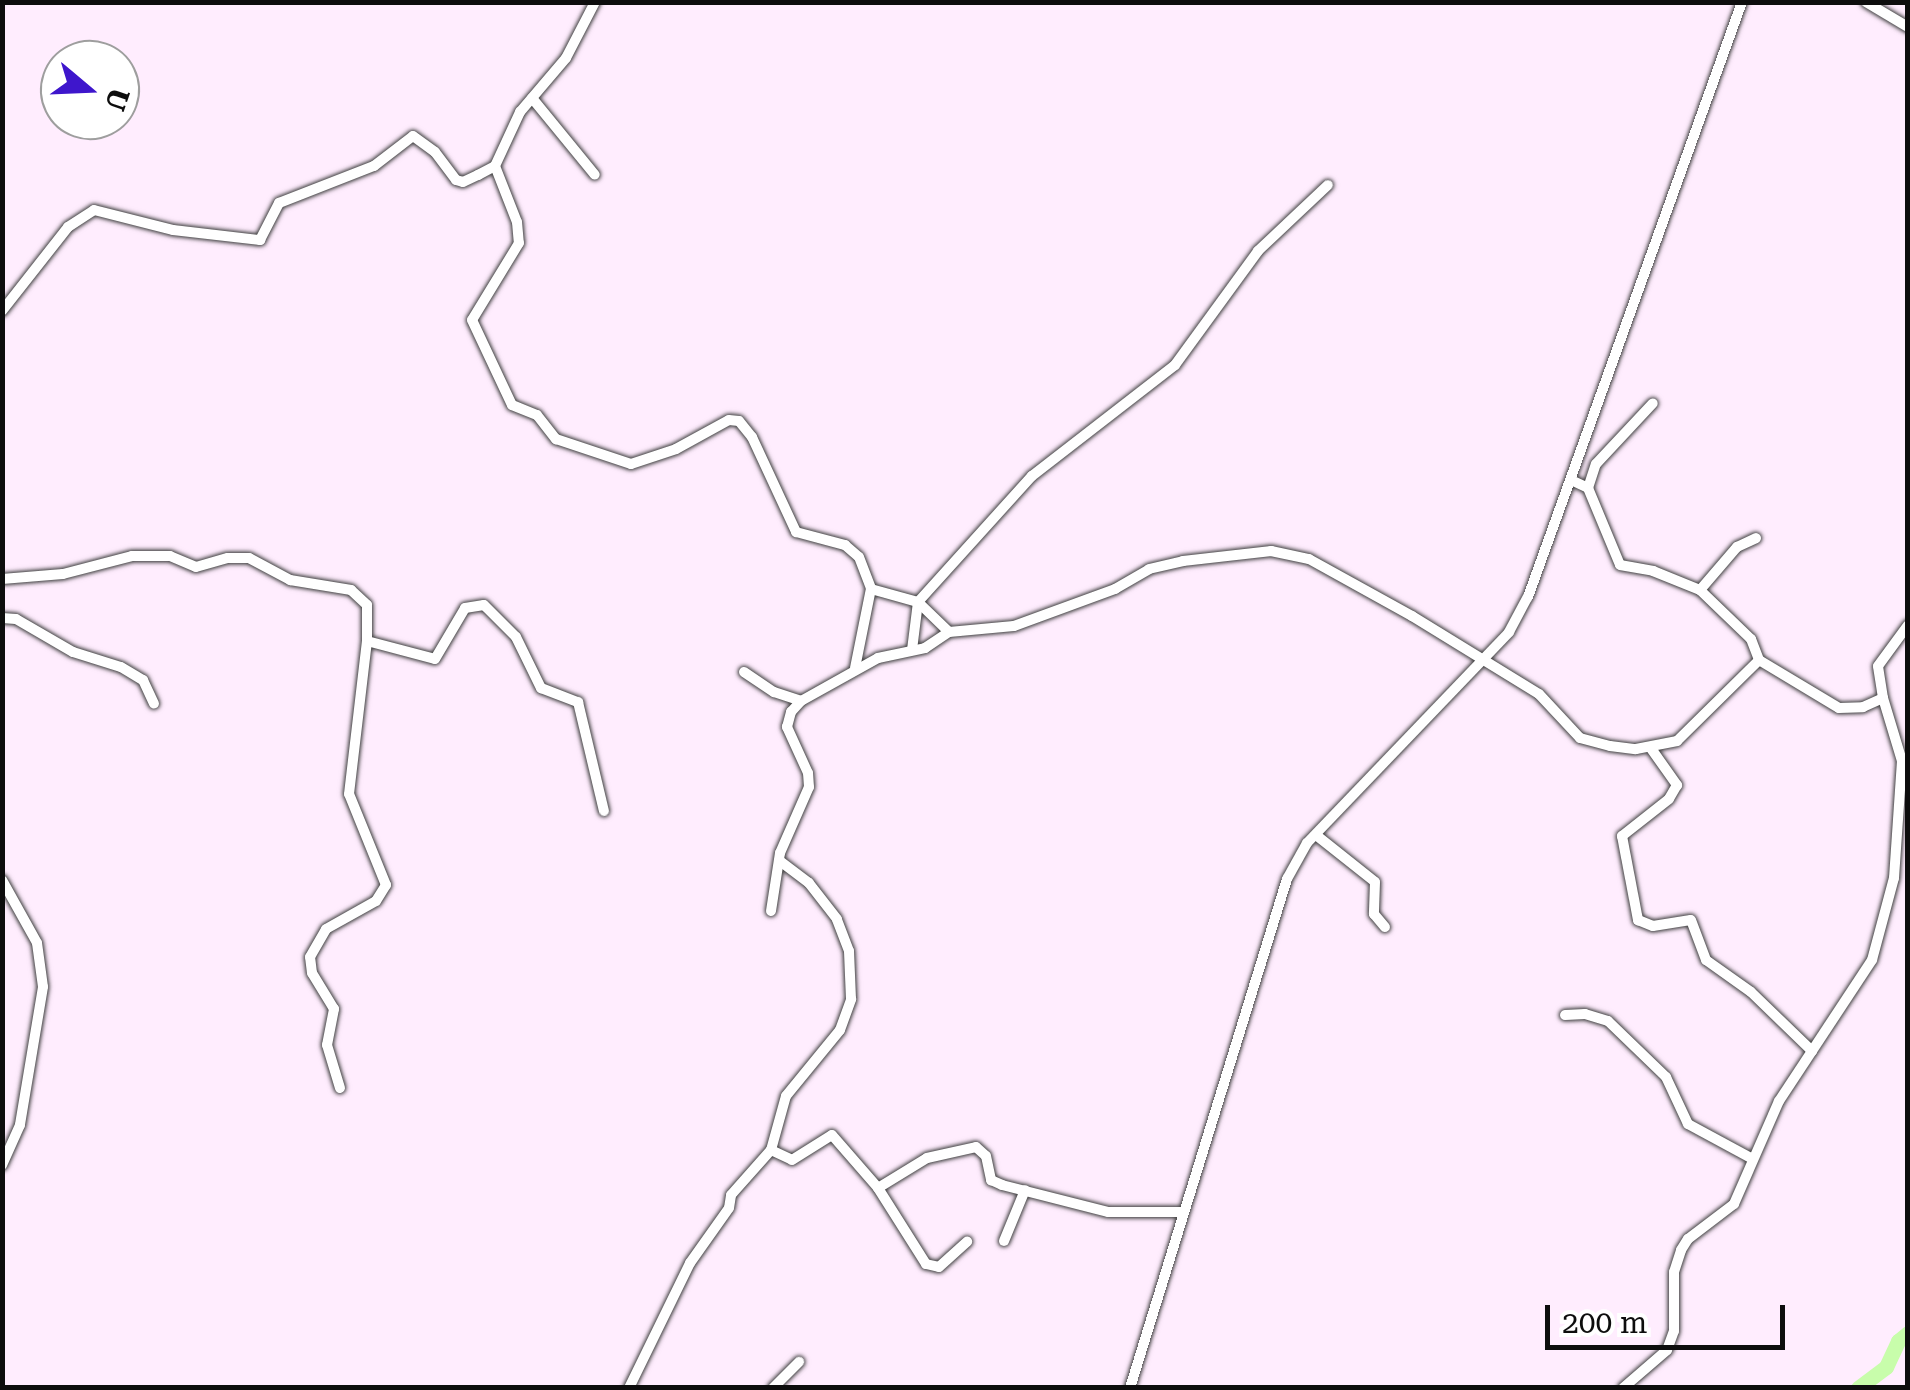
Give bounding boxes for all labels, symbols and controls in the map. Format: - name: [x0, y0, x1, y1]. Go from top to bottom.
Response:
- north arrow: [40, 40, 140, 140]
- text: U: [98, 84, 136, 115]
- scale bar: [1550, 1285, 1790, 1347]
- text: 200 m: [1562, 1305, 1647, 1340]

